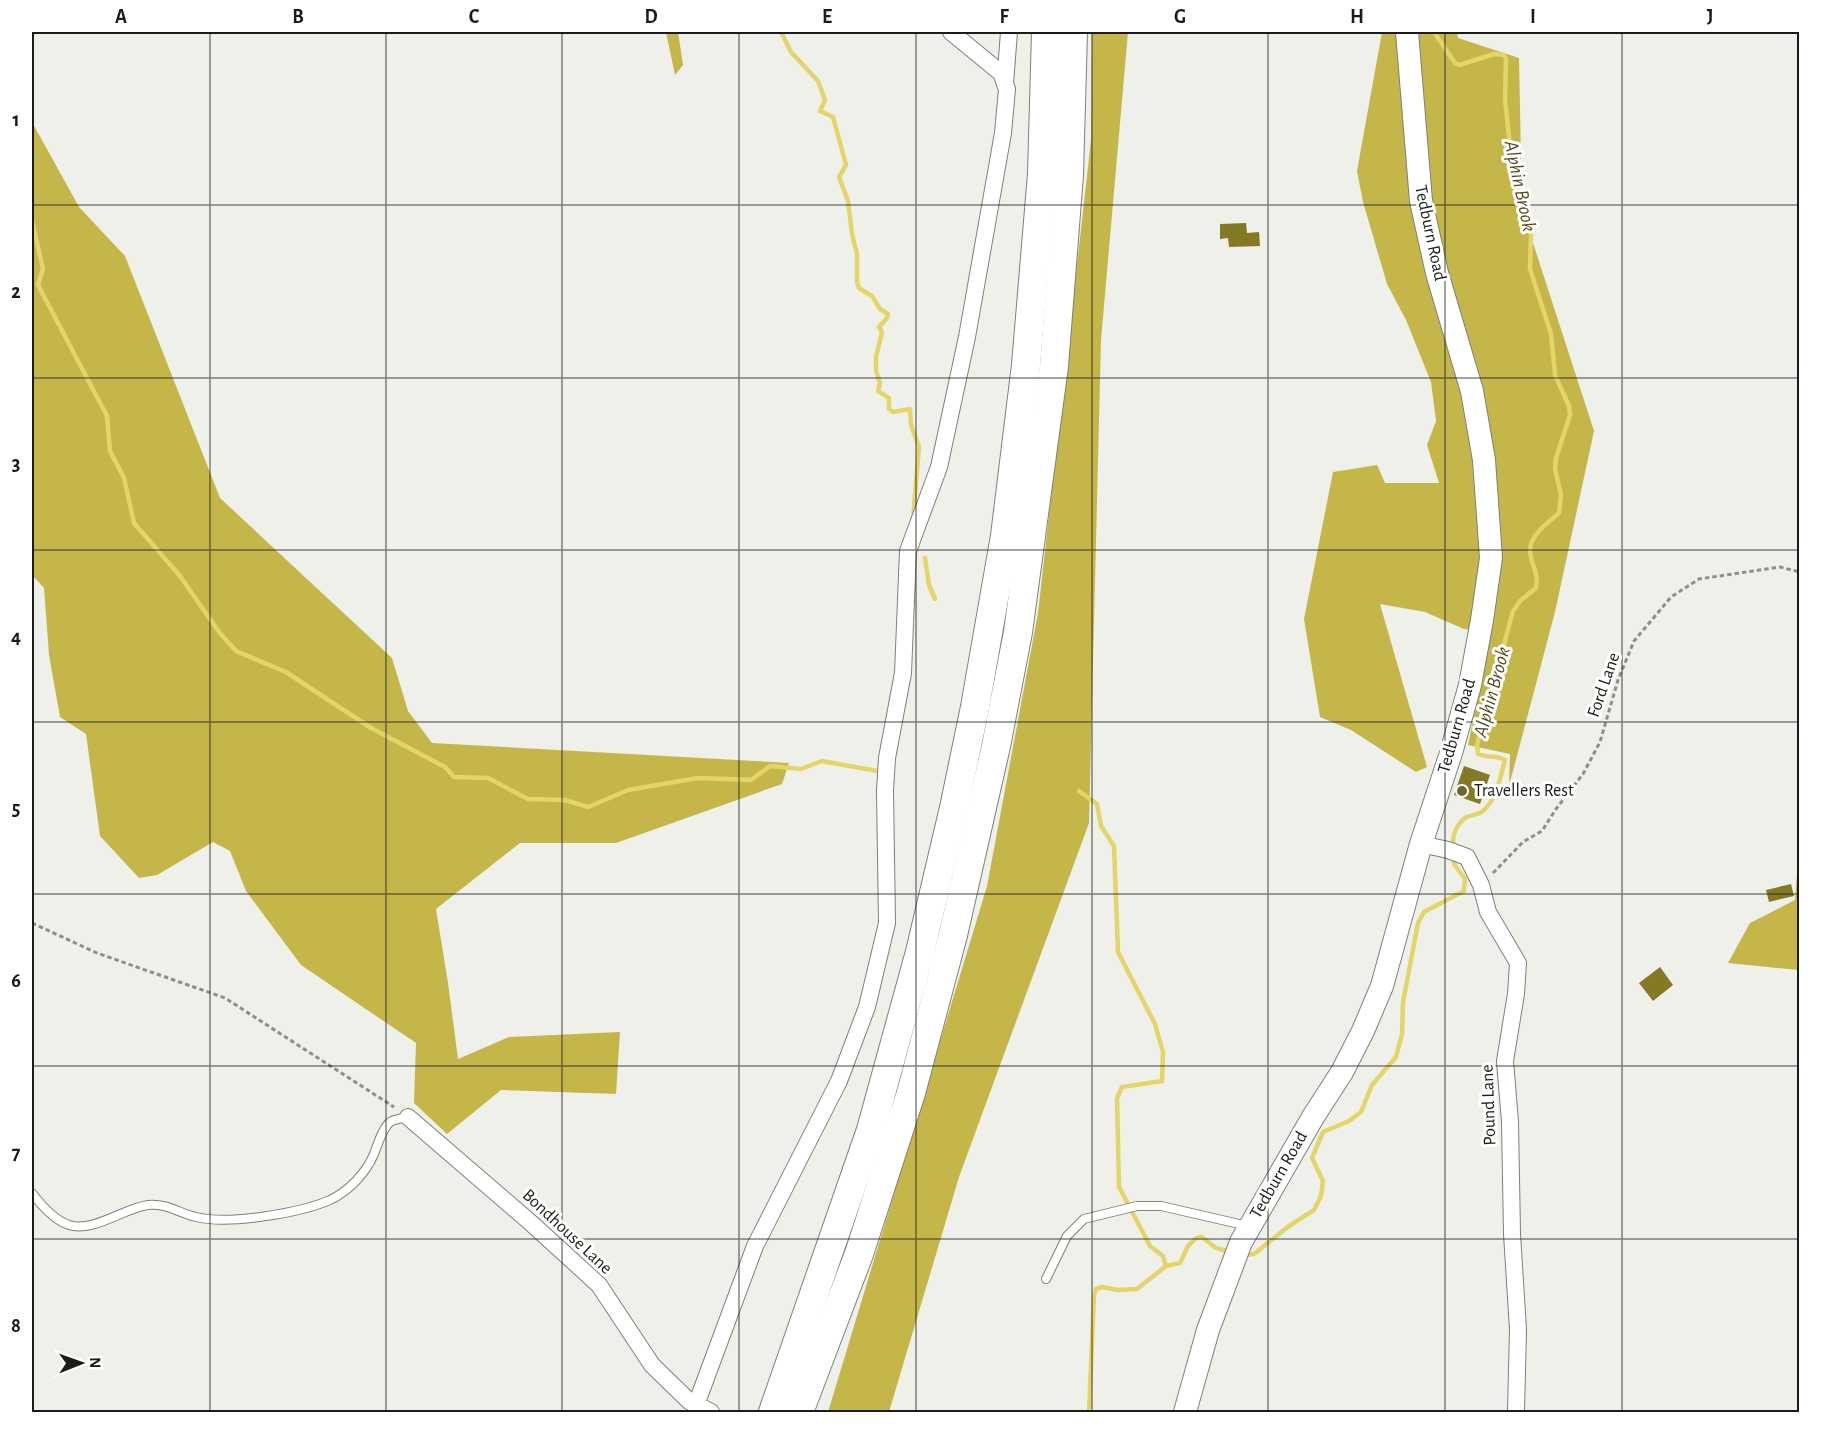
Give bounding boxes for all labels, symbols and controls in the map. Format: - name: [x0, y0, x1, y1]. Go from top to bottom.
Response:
- text: A: [115, 7, 127, 27]
- text: B: [292, 7, 304, 27]
- text: C: [469, 7, 480, 27]
- text: D: [644, 7, 658, 27]
- text: E: [822, 7, 832, 27]
- text: F: [999, 7, 1009, 27]
- text: G: [1174, 7, 1186, 27]
- text: H: [1350, 7, 1364, 27]
- text: I: [1530, 7, 1536, 27]
- text: J: [1707, 7, 1713, 27]
- text: 1: [12, 110, 20, 130]
- water label: Alphin Brook: [1500, 138, 1539, 233]
- street label: Tedburn Road: [1411, 183, 1449, 283]
- text: 2: [11, 282, 21, 302]
- text: 3: [12, 454, 20, 474]
- text: 4: [11, 627, 21, 647]
- water label: Alphin Brook: [1470, 645, 1514, 740]
- street label: Ford Lane: [1585, 650, 1623, 720]
- street label: Tedburn Road: [1435, 677, 1479, 775]
- place label: Travellers Rest: [1474, 782, 1574, 800]
- marker: Travellers Rest: [1455, 784, 1469, 798]
- text: 5: [12, 799, 20, 819]
- text: 6: [11, 971, 21, 991]
- street label: Pound Lane: [1479, 1064, 1499, 1146]
- street label: Tedburn Road: [1247, 1128, 1311, 1222]
- text: 7: [12, 1143, 21, 1163]
- street label: Bondhouse Lane: [519, 1186, 615, 1278]
- text: 8: [11, 1316, 21, 1336]
- north arrow: [51, 1333, 111, 1393]
- text: N: [87, 1357, 103, 1368]

